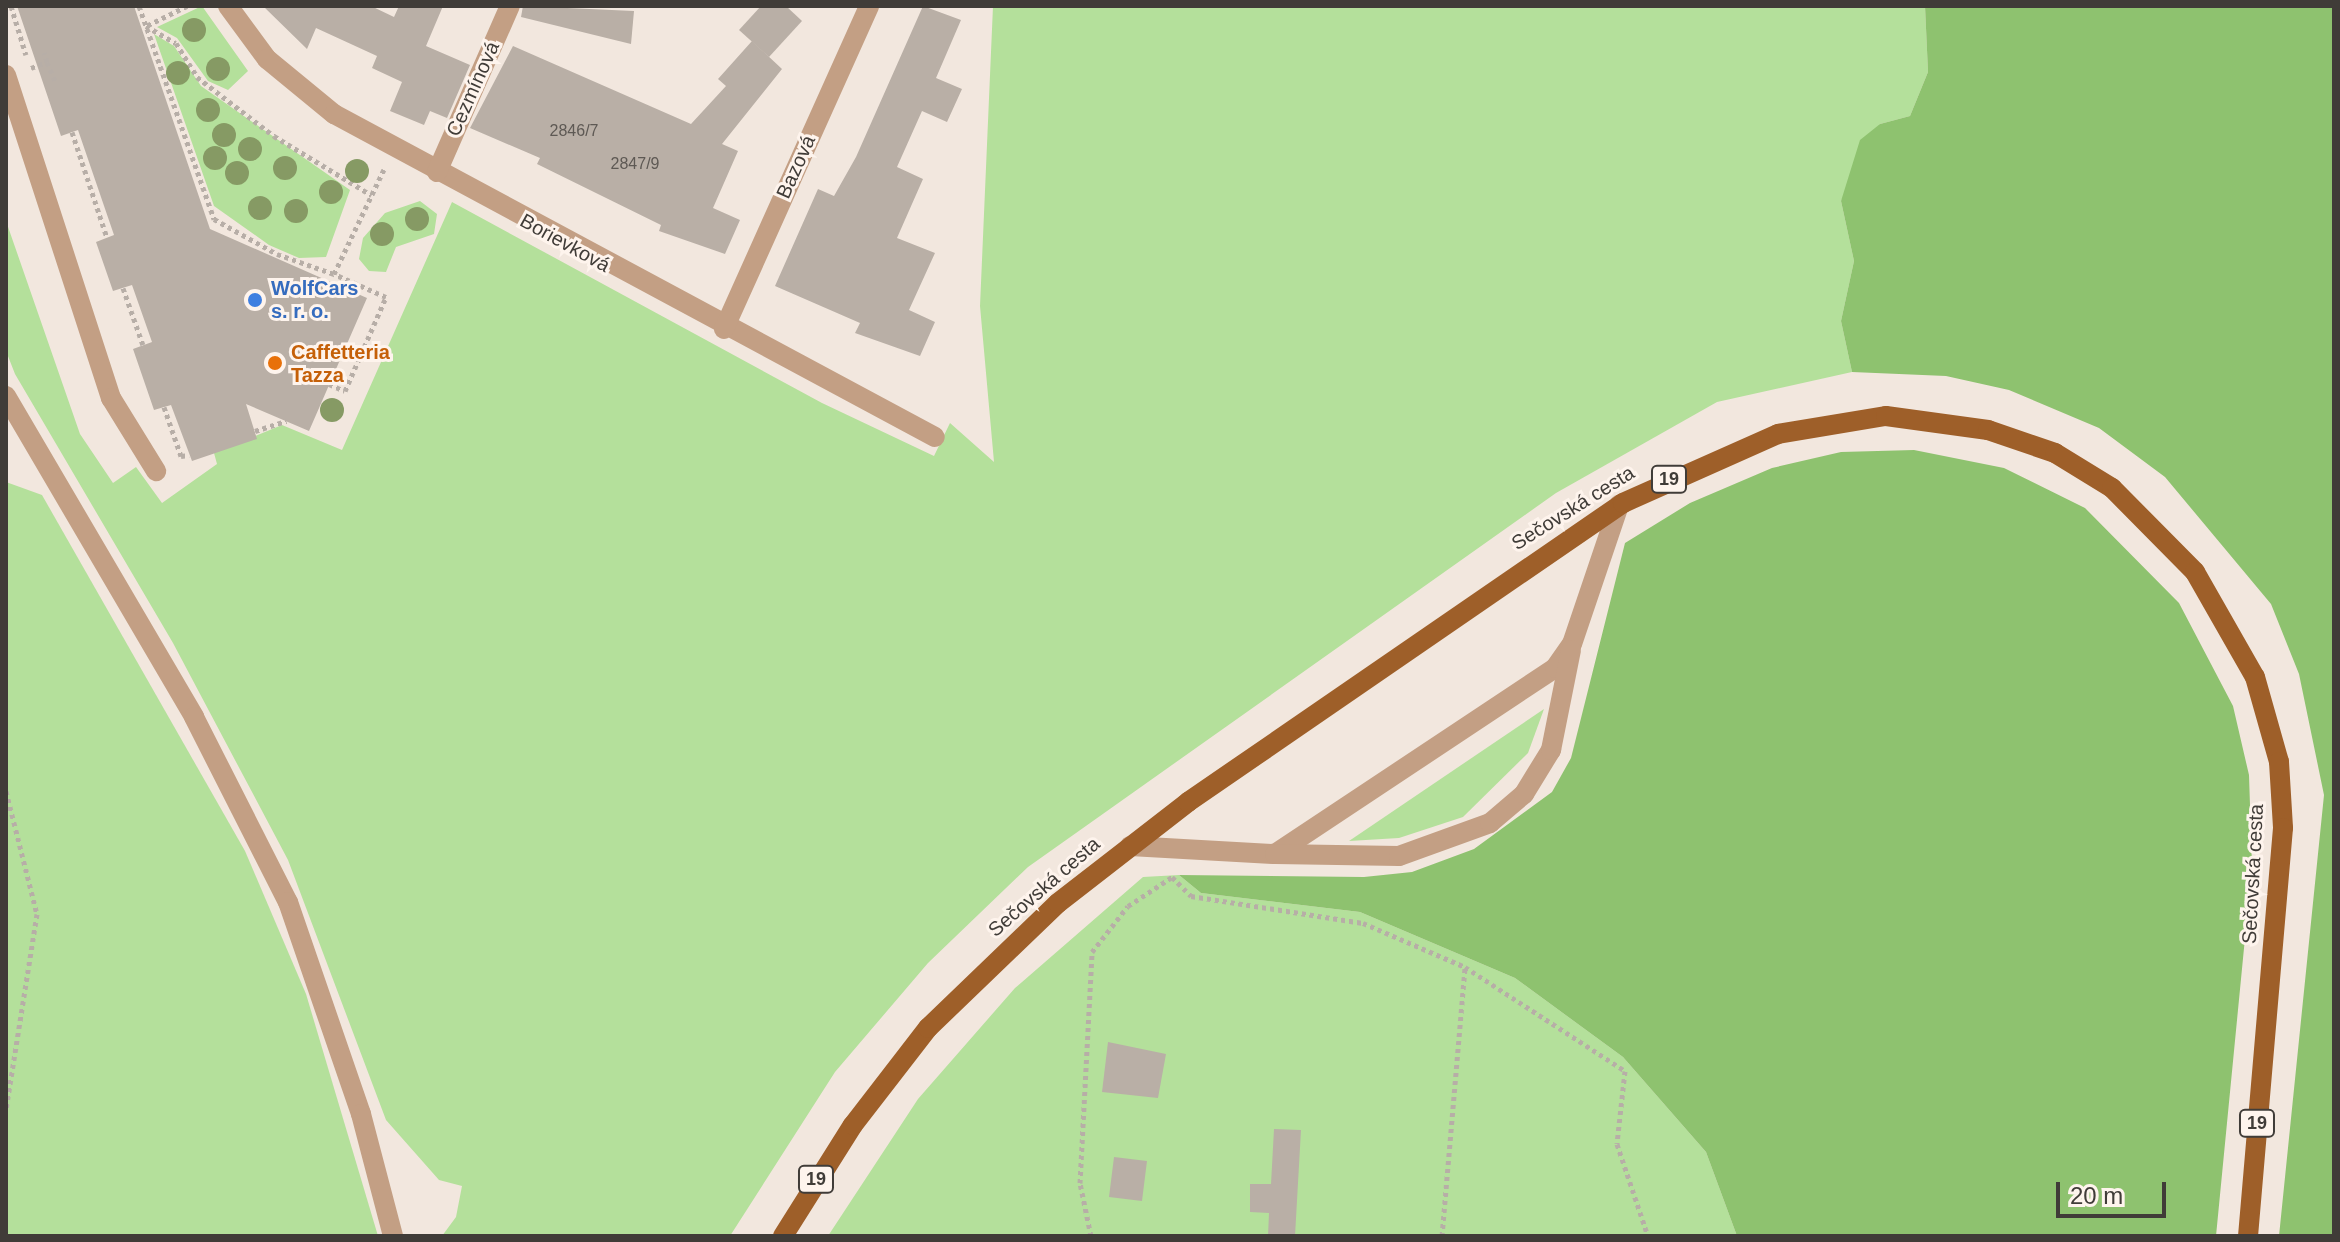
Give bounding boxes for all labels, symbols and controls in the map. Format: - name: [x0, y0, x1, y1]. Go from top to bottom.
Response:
- street label: Cezmínová: [441, 38, 505, 140]
- house number: 2846/7: [550, 121, 598, 141]
- street label: Bazová: [771, 132, 821, 202]
- house number: 2847/9: [611, 154, 659, 174]
- street label: Borievková: [516, 209, 614, 277]
- place label: WolfCars s. r. o.: [271, 276, 358, 323]
- marker: WolfCars s. r. o.: [246, 291, 264, 309]
- place label: Caffetteria Tazza: [291, 340, 390, 387]
- marker: Caffetteria Tazza: [266, 354, 284, 372]
- street label: Sečovská cesta: [1507, 461, 1639, 555]
- road number: 19: [1649, 465, 1689, 493]
- street label: Sečovská cesta: [2237, 803, 2269, 945]
- street label: Sečovská cesta: [983, 832, 1105, 942]
- road number: 19: [2237, 1109, 2277, 1137]
- road number: 19: [796, 1165, 836, 1193]
- scale bar: [2060, 1166, 2170, 1216]
- text: 20 m: [2070, 1182, 2123, 1209]

